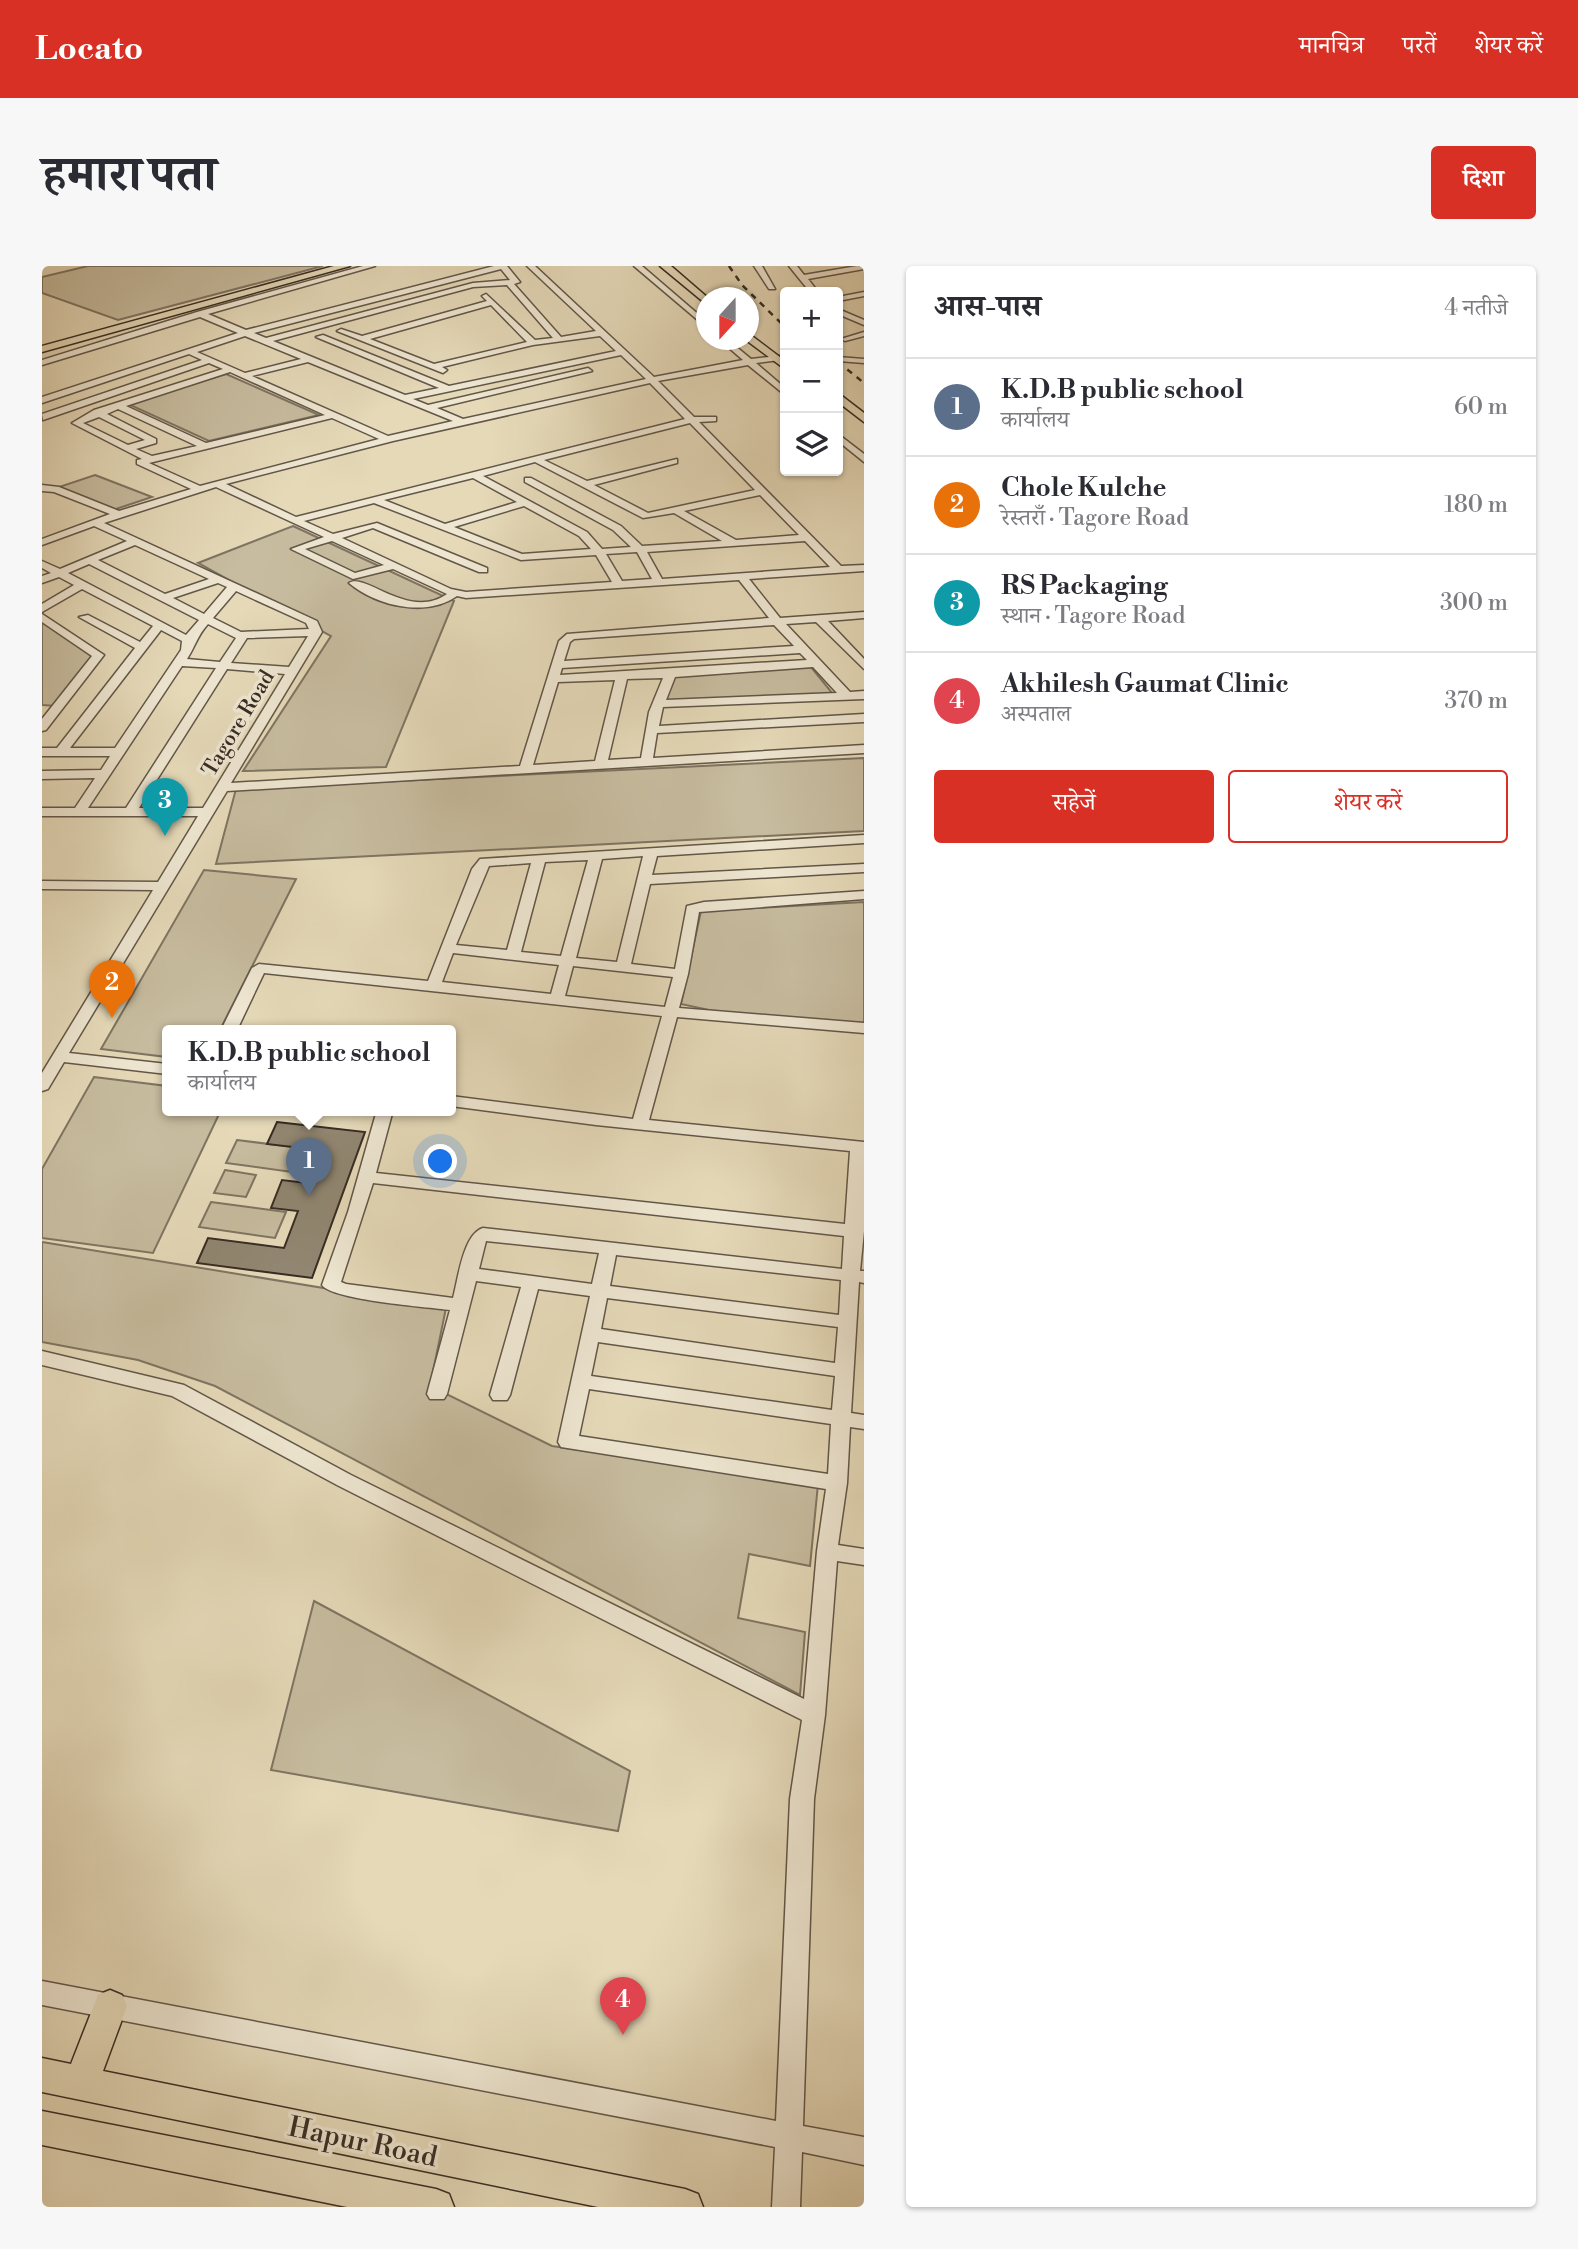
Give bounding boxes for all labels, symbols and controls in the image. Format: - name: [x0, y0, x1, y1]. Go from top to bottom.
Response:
- text: Locato: [35, 29, 143, 70]
- text: मानचित्र: [1299, 31, 1364, 61]
- text: परतें: [1402, 31, 1436, 61]
- text: शेयर करें: [1474, 31, 1543, 61]
- text: हमारा पता: [42, 145, 217, 206]
- button: दिशा: [1431, 146, 1536, 219]
- north arrow: [696, 287, 759, 350]
- map controls: [780, 287, 843, 476]
- button: +: [780, 287, 843, 350]
- text: आस-पास: [934, 288, 1041, 326]
- text: 4 नतीजे: [1444, 294, 1508, 322]
- button: −: [780, 350, 843, 413]
- text: K.D.B public school: [1001, 374, 1244, 406]
- text: 1: [951, 393, 963, 421]
- text: 60 m: [1454, 393, 1508, 421]
- text: कार्यालय: [1001, 406, 1069, 434]
- button: layers: [780, 413, 843, 476]
- text: Chole Kulche: [1001, 472, 1167, 504]
- text: 2: [950, 491, 964, 519]
- text: 180 m: [1444, 491, 1508, 519]
- text: रेस्तराँ · Tagore Road: [1001, 504, 1189, 532]
- text: RS Packaging: [1001, 570, 1168, 602]
- text: 3: [950, 589, 964, 617]
- text: 300 m: [1440, 589, 1508, 617]
- text: स्थान · Tagore Road: [1001, 602, 1185, 630]
- street label: Tagore Road: [197, 666, 281, 781]
- text: Akhilesh Gaumat Clinic: [1001, 668, 1289, 700]
- text: 4: [949, 687, 965, 715]
- text: 370 m: [1445, 687, 1508, 715]
- text: अस्पताल: [1001, 700, 1071, 728]
- button: सहेजें: [934, 770, 1214, 843]
- button: शेयर करें: [1228, 770, 1508, 843]
- pin: 3: [142, 778, 188, 836]
- pin: 2: [89, 960, 135, 1018]
- popup: [162, 1025, 456, 1116]
- text: K.D.B public school: [188, 1037, 430, 1069]
- text: कार्यालय: [188, 1069, 256, 1097]
- pin: 1: [286, 1138, 332, 1196]
- your location: [423, 1144, 457, 1178]
- pin: 4: [600, 1977, 646, 2035]
- street label: Hapur Road: [285, 2110, 441, 2175]

